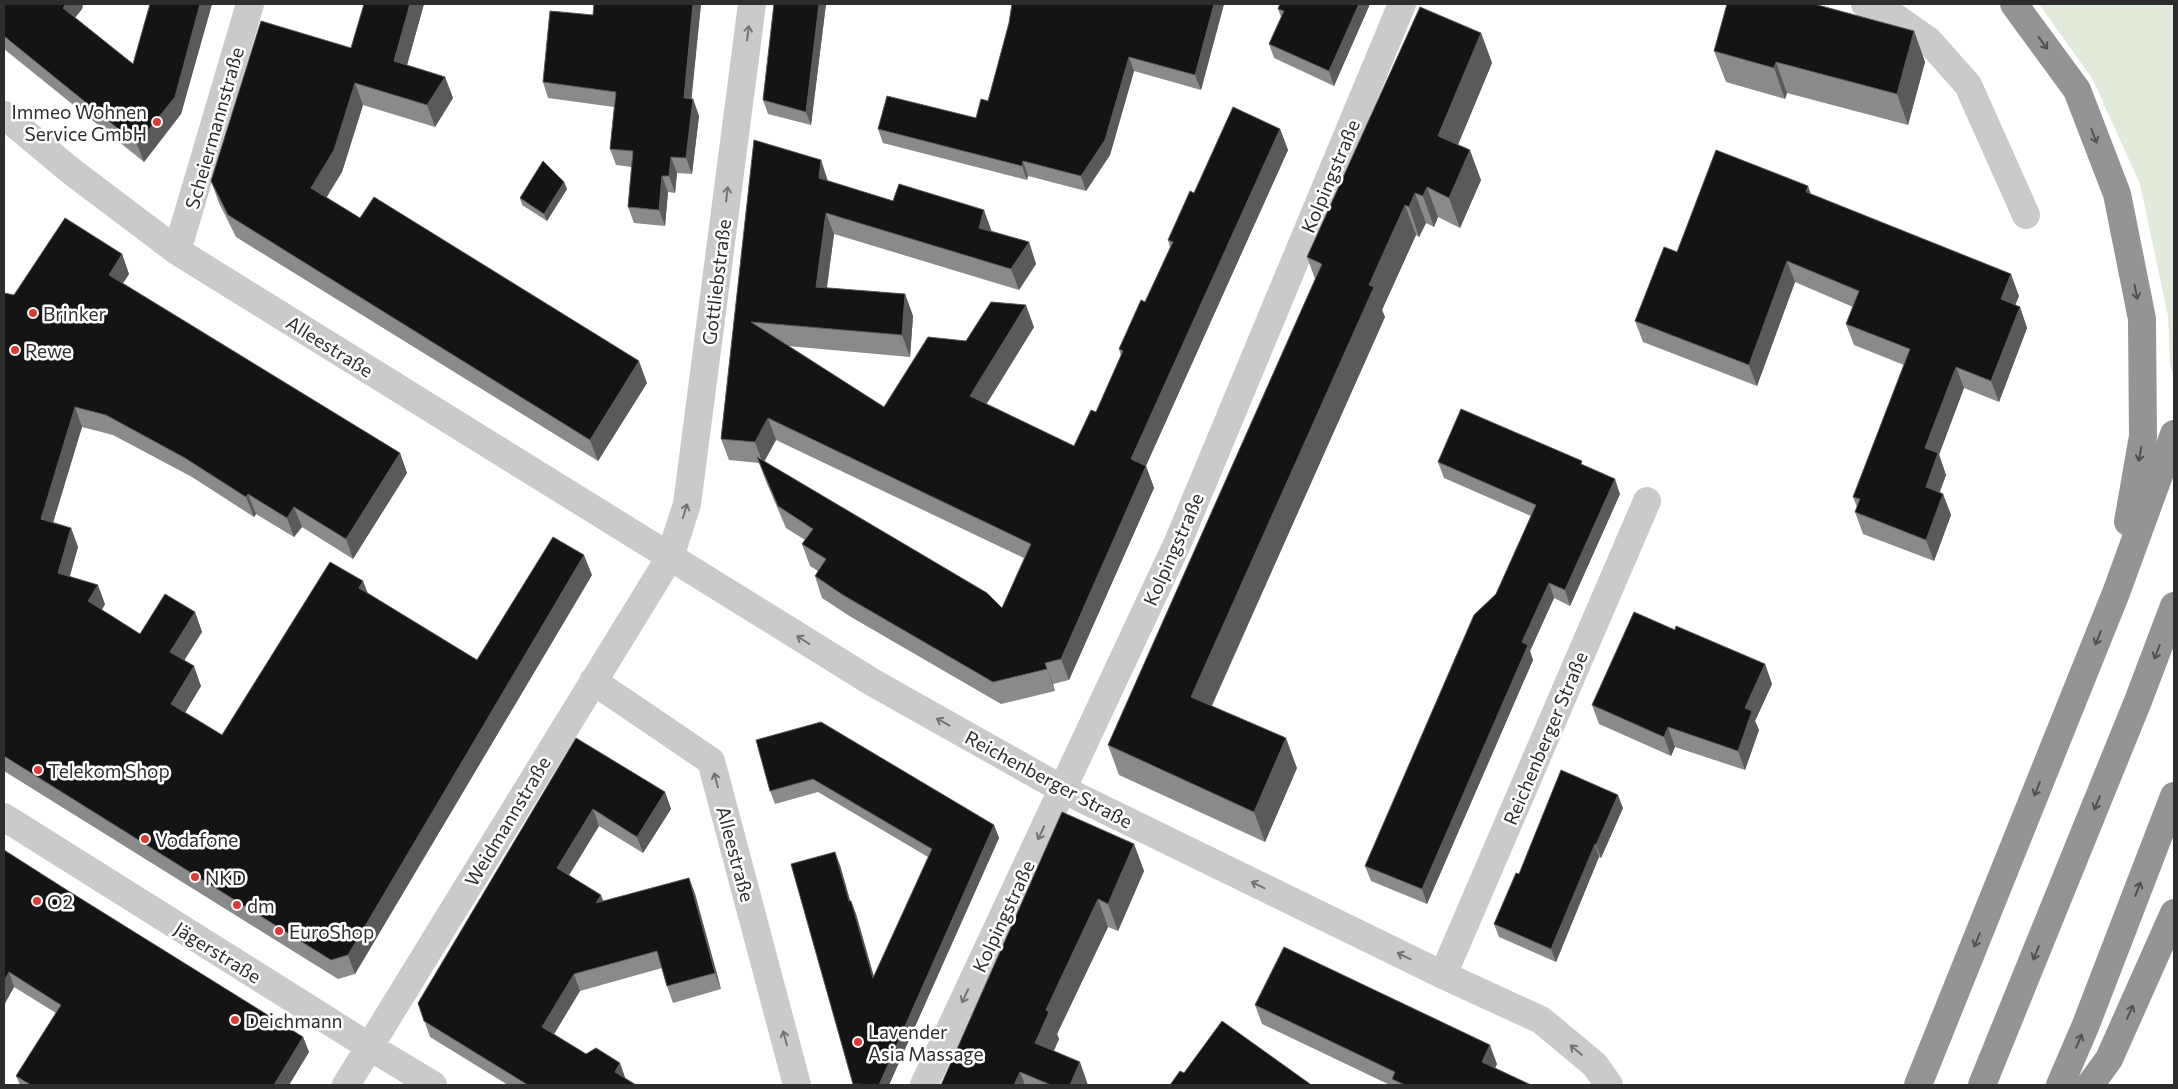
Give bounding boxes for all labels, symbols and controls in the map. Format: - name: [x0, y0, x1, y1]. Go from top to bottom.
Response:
- one-way arrow: [743, 25, 753, 41]
- one-way arrow: [2038, 36, 2048, 50]
- street label: Scheiermannstraße: [180, 44, 248, 212]
- place label: Immeo Wohnen Service GmbH: [11, 100, 147, 145]
- marker: Immeo Wohnen Service GmbH: [151, 116, 163, 128]
- street label: Kolpingstraße: [1296, 116, 1364, 236]
- one-way arrow: [2090, 127, 2099, 143]
- one-way arrow: [722, 186, 732, 202]
- street label: Gottliebstraße: [697, 218, 735, 346]
- one-way arrow: [2132, 283, 2142, 299]
- place label: Brinker: [43, 302, 107, 325]
- marker: Brinker: [27, 307, 39, 319]
- street label: Alleestraße: [282, 310, 378, 382]
- place label: Rewe: [25, 339, 72, 362]
- marker: Rewe: [9, 344, 21, 356]
- one-way arrow: [2135, 445, 2145, 461]
- street label: Kolpingstraße: [1138, 489, 1208, 609]
- one-way arrow: [681, 504, 690, 519]
- one-way arrow: [2093, 630, 2102, 645]
- one-way arrow: [797, 634, 811, 644]
- one-way arrow: [2152, 644, 2161, 659]
- street label: Reichenberger Straße: [1498, 648, 1592, 828]
- one-way arrow: [936, 717, 951, 727]
- street label: Reichenberger Straße: [961, 725, 1137, 833]
- street label: Weidmannstraße: [459, 752, 555, 890]
- place label: Telekom Shop: [48, 759, 170, 782]
- marker: Telekom Shop: [32, 764, 44, 776]
- one-way arrow: [711, 772, 720, 788]
- one-way arrow: [2032, 781, 2042, 796]
- one-way arrow: [2092, 795, 2101, 810]
- street label: Alleestraße: [712, 804, 760, 904]
- one-way arrow: [1036, 825, 1046, 840]
- place label: Vodafone: [155, 828, 238, 851]
- marker: Vodafone: [139, 833, 151, 845]
- street label: Kolpingstraße: [967, 856, 1039, 976]
- place label: NKD: [205, 866, 246, 889]
- marker: NKD: [189, 871, 201, 883]
- one-way arrow: [1251, 879, 1266, 889]
- one-way arrow: [2134, 882, 2144, 897]
- place label: O2: [47, 890, 73, 913]
- place label: dm: [247, 894, 275, 917]
- marker: O2: [31, 895, 43, 907]
- marker: dm: [231, 899, 243, 911]
- street label: Jägerstraße: [170, 916, 266, 988]
- place label: EuroShop: [289, 920, 374, 943]
- marker: EuroShop: [273, 925, 285, 937]
- one-way arrow: [1971, 932, 1981, 947]
- one-way arrow: [2030, 945, 2040, 960]
- one-way arrow: [1397, 951, 1412, 960]
- one-way arrow: [960, 988, 970, 1003]
- one-way arrow: [2125, 1005, 2135, 1020]
- place label: Deichmann: [245, 1009, 342, 1032]
- marker: Deichmann: [229, 1014, 241, 1026]
- place label: Lavender Asia Massage: [868, 1020, 984, 1065]
- one-way arrow: [779, 1031, 789, 1047]
- one-way arrow: [2075, 1034, 2085, 1049]
- marker: Lavender Asia Massage: [852, 1036, 864, 1048]
- one-way arrow: [1570, 1044, 1583, 1055]

